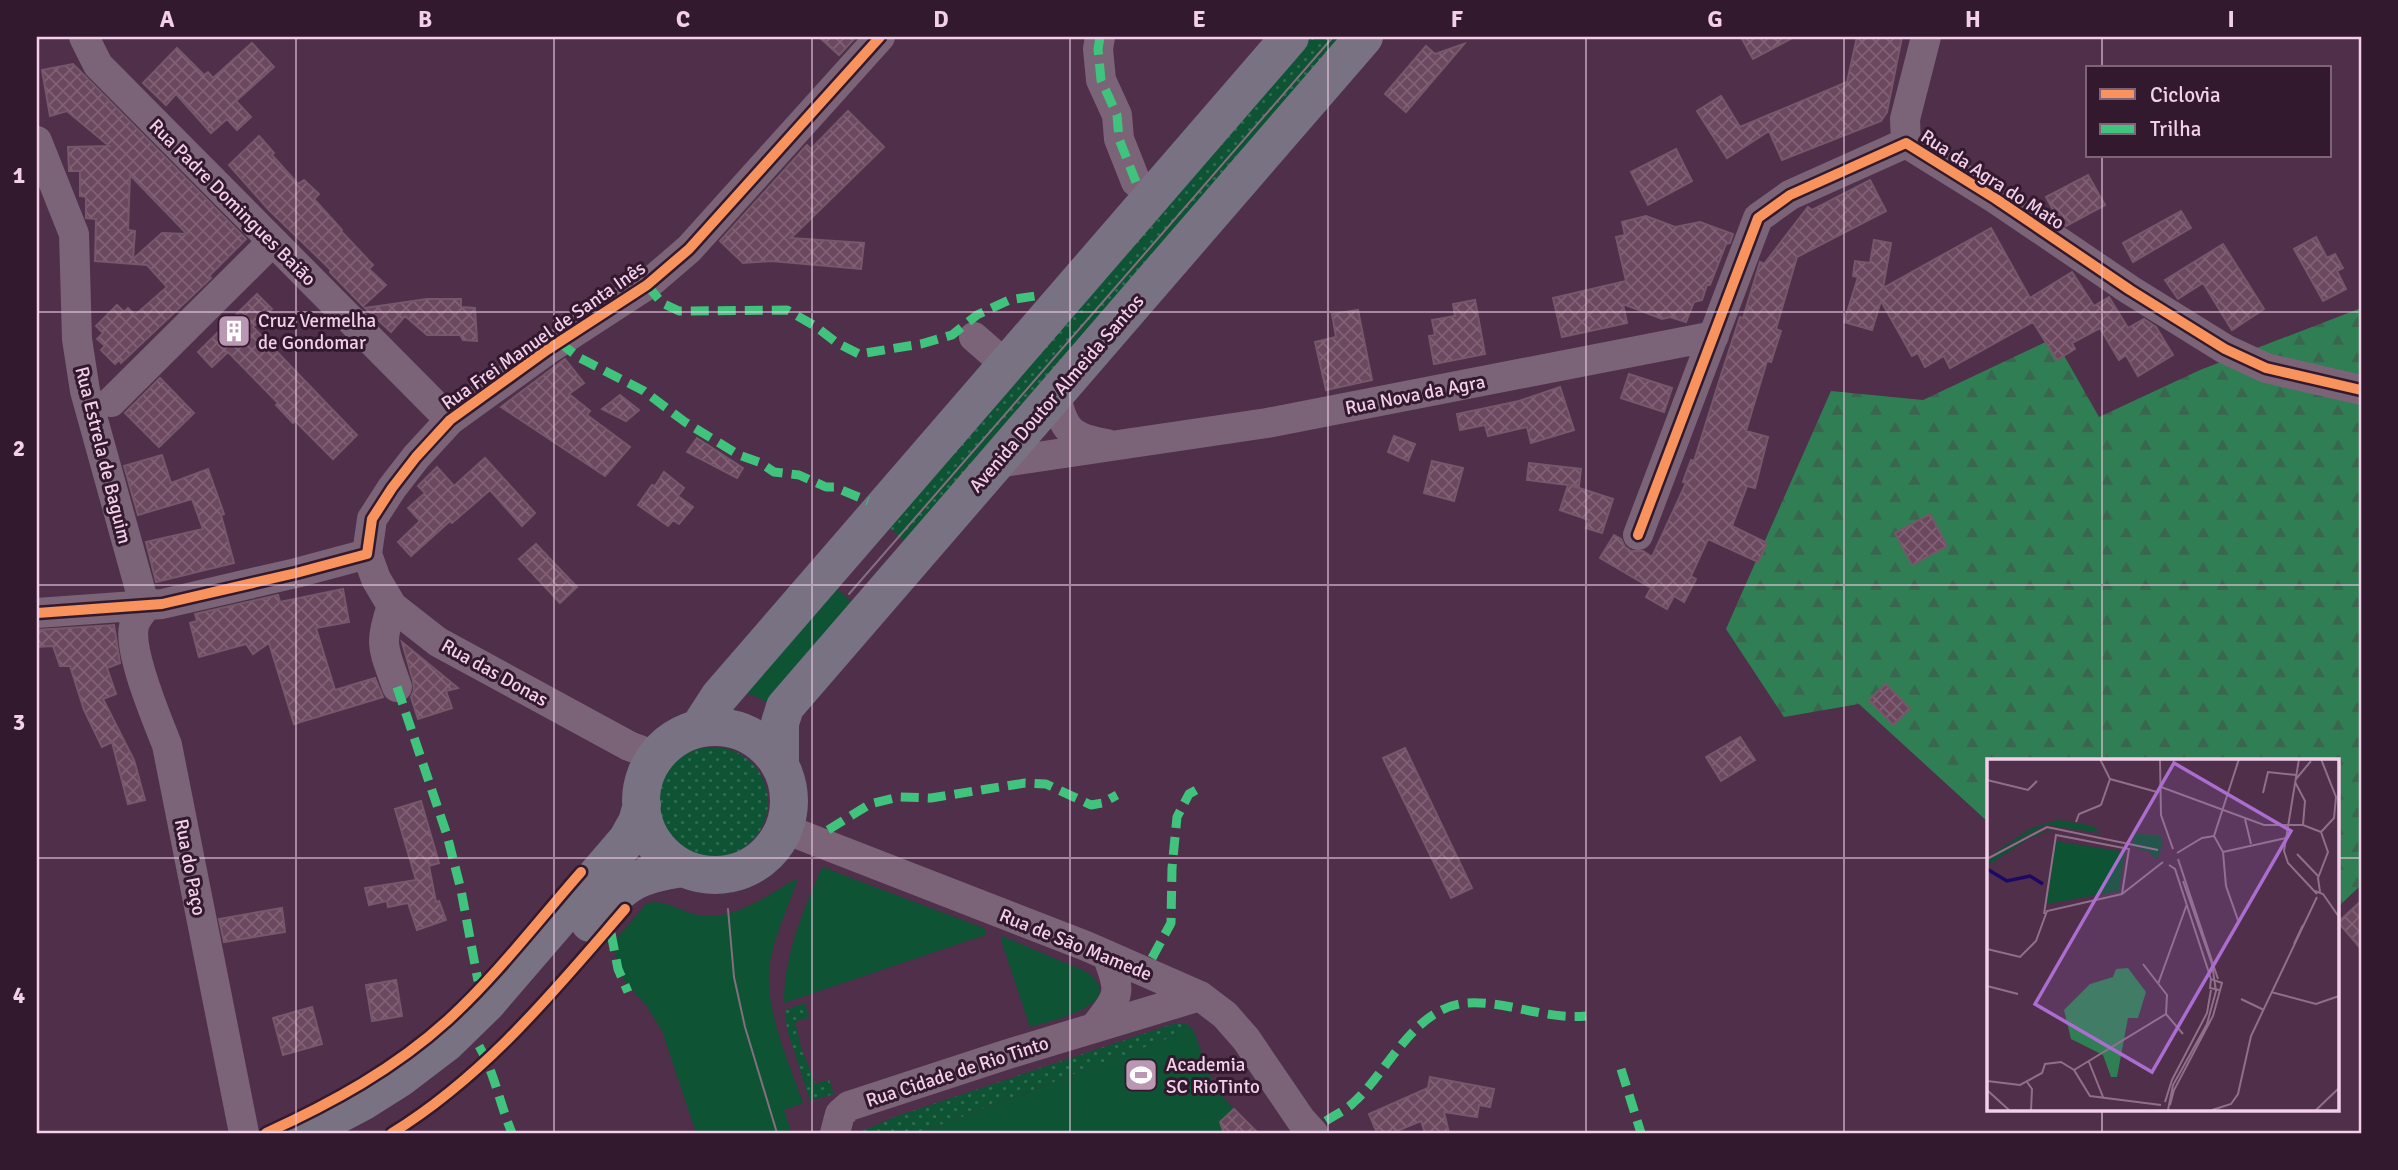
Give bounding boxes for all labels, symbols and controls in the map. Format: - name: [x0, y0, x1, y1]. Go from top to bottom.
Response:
- text: A: [160, 5, 175, 34]
- text: B: [418, 5, 432, 34]
- text: C: [676, 5, 690, 34]
- text: D: [933, 5, 949, 34]
- text: E: [1192, 5, 1206, 34]
- text: F: [1451, 5, 1463, 34]
- text: G: [1707, 5, 1723, 34]
- text: H: [1965, 5, 1981, 34]
- text: I: [2227, 5, 2235, 34]
- legend: [2086, 66, 2332, 158]
- text: Ciclovia: [2150, 82, 2221, 108]
- street label: Rua Padre Domingues Baião: [144, 114, 321, 291]
- text: Trilha: [2150, 116, 2201, 142]
- street label: Rua da Agra do Mato: [1916, 124, 2069, 235]
- text: 1: [13, 161, 25, 190]
- street label: Rua Frei Manuel de Santa Inês: [437, 256, 650, 416]
- street label: Avenida Doutor Almeida Santos: [964, 290, 1149, 498]
- place label: Cruz Vermelha de Gondomar: [258, 309, 376, 355]
- building icon: Cruz Vermelha de Gondomar: [215, 312, 253, 350]
- street label: Rua Estrela de Baguim: [69, 364, 137, 546]
- street label: Rua Nova da Agra: [1343, 370, 1487, 420]
- text: 2: [13, 434, 25, 463]
- street label: Rua das Donas: [437, 634, 552, 712]
- text: 3: [13, 708, 25, 737]
- inset map: [1987, 759, 2338, 1110]
- street label: Rua do Paço: [169, 817, 211, 918]
- street label: Rua de São Mamede: [996, 903, 1155, 986]
- text: 4: [13, 981, 25, 1010]
- street label: Rua Cidade de Rio Tinto: [863, 1031, 1052, 1113]
- place label: Academia SC RioTinto: [1166, 1053, 1260, 1099]
- sports icon: Academia SC RioTinto: [1122, 1056, 1160, 1094]

